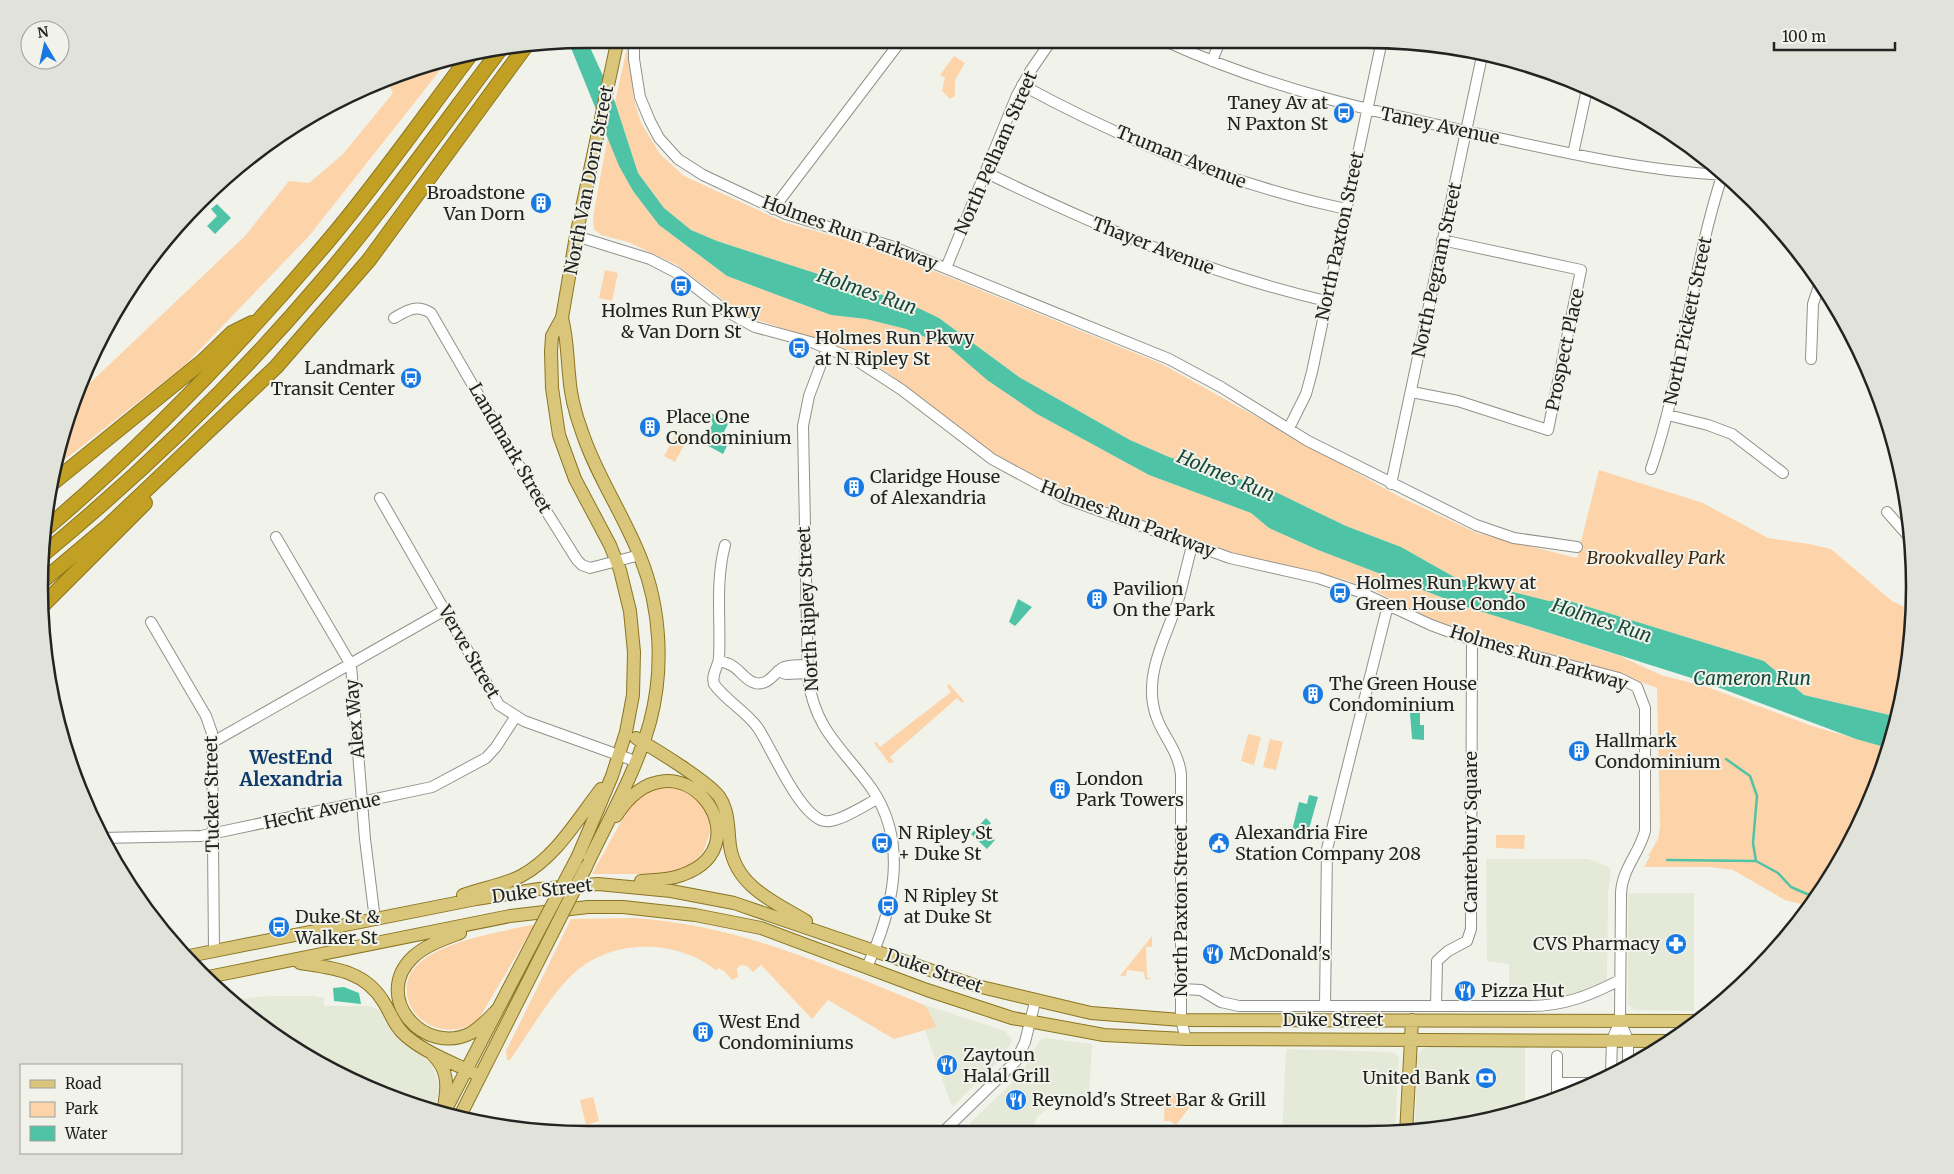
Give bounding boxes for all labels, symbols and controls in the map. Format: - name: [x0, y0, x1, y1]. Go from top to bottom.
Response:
- north arrow: [20, 20, 70, 70]
- scale bar: [1774, 20, 1895, 52]
- text: N: [36, 22, 50, 42]
- text: 100 m: [1782, 27, 1826, 46]
- street label: North Pelham Street: [949, 67, 1042, 238]
- street label: North Van Dorn Street: [559, 83, 618, 277]
- place label: Taney Av at N Paxton St: [1227, 91, 1328, 135]
- bus stop icon: Taney Av at N Paxton St: [1332, 101, 1356, 125]
- street label: Taney Avenue: [1378, 102, 1502, 149]
- street label: Truman Avenue: [1113, 120, 1250, 193]
- street label: North Paxton Street: [1310, 149, 1369, 322]
- street label: North Pegram Street: [1407, 180, 1466, 360]
- place label: Broadstone Van Dorn: [427, 181, 525, 225]
- street label: Holmes Run Parkway: [759, 190, 942, 275]
- building icon: Broadstone Van Dorn: [529, 191, 553, 215]
- street label: Thayer Avenue: [1089, 212, 1218, 279]
- street label: North Pickett Street: [1658, 234, 1717, 407]
- water label: Holmes Run: [813, 262, 920, 319]
- bus stop icon: Holmes Run Pkwy & Van Dorn St: [669, 274, 693, 298]
- street label: Prospect Place: [1540, 286, 1589, 413]
- place label: Holmes Run Pkwy & Van Dorn St: [601, 299, 761, 343]
- place label: Holmes Run Pkwy at N Ripley St: [815, 326, 975, 370]
- bus stop icon: Holmes Run Pkwy at N Ripley St: [787, 336, 811, 360]
- place label: Landmark Transit Center: [271, 356, 396, 400]
- bus stop icon: Landmark Transit Center: [399, 366, 423, 390]
- street label: Landmark Street: [464, 379, 557, 517]
- place label: Place One Condominium: [666, 405, 792, 449]
- building icon: Place One Condominium: [638, 415, 662, 439]
- water label: Holmes Run: [1173, 443, 1279, 506]
- place label: Claridge House of Alexandria: [870, 465, 1000, 509]
- building icon: Claridge House of Alexandria: [842, 475, 866, 499]
- street label: Holmes Run Parkway: [1038, 475, 1219, 563]
- street label: North Ripley Street: [792, 526, 823, 692]
- park label: Brookvalley Park: [1587, 546, 1726, 569]
- place label: Holmes Run Pkwy at Green House Condo: [1356, 571, 1536, 615]
- place label: Pavilion On the Park: [1113, 577, 1215, 621]
- bus stop icon: Holmes Run Pkwy at Green House Condo: [1328, 581, 1352, 605]
- building icon: Pavilion On the Park: [1085, 587, 1109, 611]
- water label: Holmes Run: [1548, 592, 1655, 647]
- street label: Verve Street: [433, 600, 505, 703]
- street label: Holmes Run Parkway: [1447, 619, 1632, 696]
- water label: Cameron Run: [1693, 666, 1811, 690]
- place label: The Green House Condominium: [1329, 672, 1477, 716]
- street label: Alex Way: [340, 678, 370, 761]
- building icon: The Green House Condominium: [1301, 682, 1325, 706]
- place label: Hallmark Condominium: [1595, 729, 1721, 773]
- street label: Tucker Street: [199, 735, 224, 853]
- building icon: Hallmark Condominium: [1567, 739, 1591, 763]
- district label: WestEnd Alexandria: [238, 745, 343, 791]
- street label: Canterbury Square: [1459, 751, 1482, 913]
- place label: London Park Towers: [1076, 767, 1184, 811]
- building icon: London Park Towers: [1048, 777, 1072, 801]
- street label: Hecht Avenue: [261, 787, 382, 834]
- place label: N Ripley St + Duke St: [898, 821, 992, 865]
- place label: Alexandria Fire Station Company 208: [1234, 821, 1421, 865]
- street label: North Paxton Street: [1169, 825, 1192, 997]
- bus stop icon: N Ripley St + Duke St: [870, 831, 894, 855]
- public building icon: Alexandria Fire Station Company 208: [1207, 831, 1231, 855]
- street label: Duke Street: [490, 873, 593, 908]
- place label: N Ripley St at Duke St: [904, 884, 998, 928]
- bus stop icon: N Ripley St at Duke St: [876, 894, 900, 918]
- place label: Duke St & Walker St: [294, 905, 380, 949]
- bus stop icon: Duke St & Walker St: [267, 915, 291, 939]
- place label: CVS Pharmacy: [1533, 932, 1661, 955]
- pharmacy icon: CVS Pharmacy: [1664, 932, 1688, 956]
- restaurant icon: McDonald's: [1201, 942, 1225, 966]
- place label: McDonald's: [1229, 942, 1331, 965]
- street label: Duke Street: [883, 943, 986, 998]
- restaurant icon: Pizza Hut: [1453, 979, 1477, 1003]
- place label: Pizza Hut: [1481, 979, 1564, 1002]
- street label: Duke Street: [1282, 1008, 1384, 1031]
- place label: West End Condominiums: [718, 1010, 854, 1054]
- building icon: West End Condominiums: [691, 1020, 715, 1044]
- place label: Zaytoun Halal Grill: [963, 1043, 1051, 1087]
- restaurant icon: Zaytoun Halal Grill: [935, 1053, 959, 1077]
- legend: [20, 1064, 182, 1154]
- place label: United Bank: [1363, 1066, 1471, 1089]
- bank icon: United Bank: [1474, 1066, 1498, 1090]
- text: Road: [65, 1074, 101, 1093]
- restaurant icon: Reynold's Street Bar & Grill: [1004, 1088, 1028, 1112]
- place label: Reynold's Street Bar & Grill: [1032, 1088, 1267, 1111]
- text: Park: [65, 1099, 99, 1118]
- text: Water: [64, 1124, 108, 1143]

